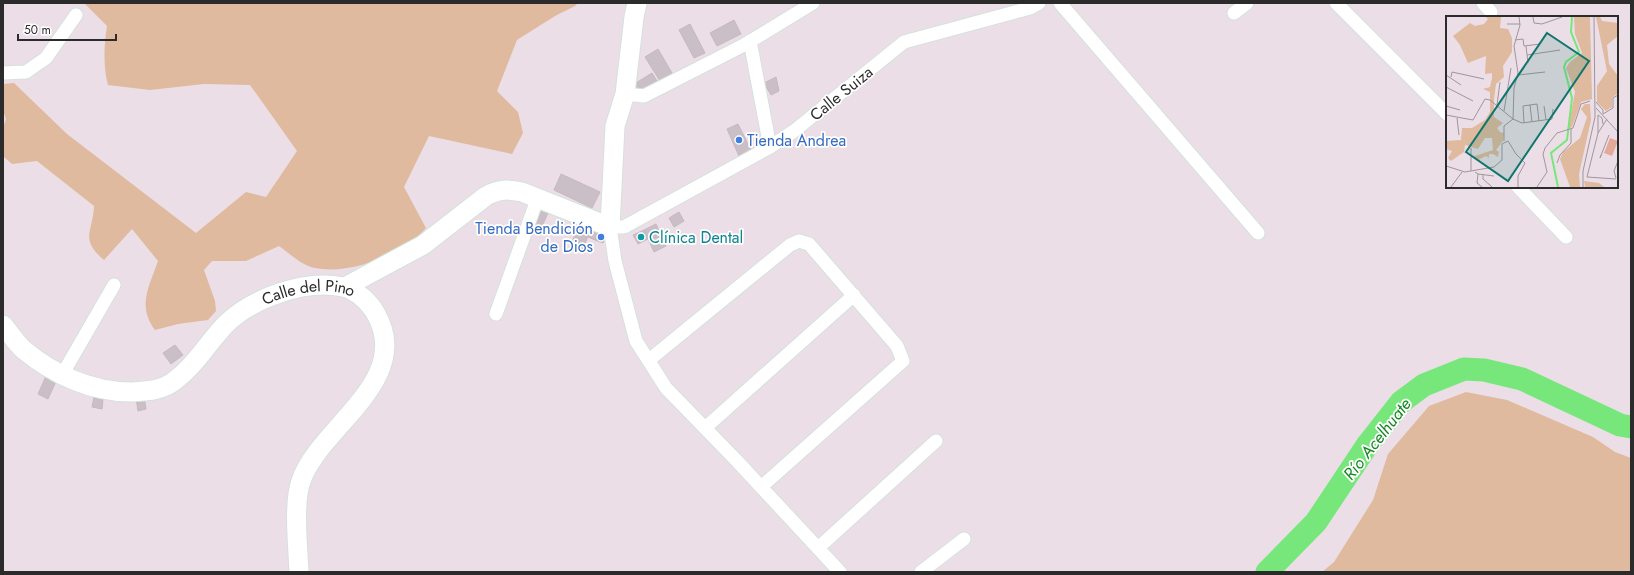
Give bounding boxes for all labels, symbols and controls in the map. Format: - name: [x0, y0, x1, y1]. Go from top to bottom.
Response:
- scale bar: [18, 16, 116, 42]
- inset map: [1446, 16, 1618, 188]
- text: 50 m: [24, 21, 51, 39]
- street label: Calle Suiza: [805, 61, 878, 126]
- place label: Tienda Andrea: [747, 129, 846, 152]
- marker: Tienda Andrea: [734, 135, 744, 145]
- place label: Tienda Bendición de Dios: [475, 217, 593, 258]
- place label: Clínica Dental: [649, 226, 743, 249]
- marker: Tienda Bendición de Dios: [596, 232, 606, 242]
- marker: Clínica Dental: [636, 232, 646, 242]
- street label: Calle del Pino: [258, 274, 359, 311]
- water label: Río Acelhuate: [1337, 393, 1417, 485]

